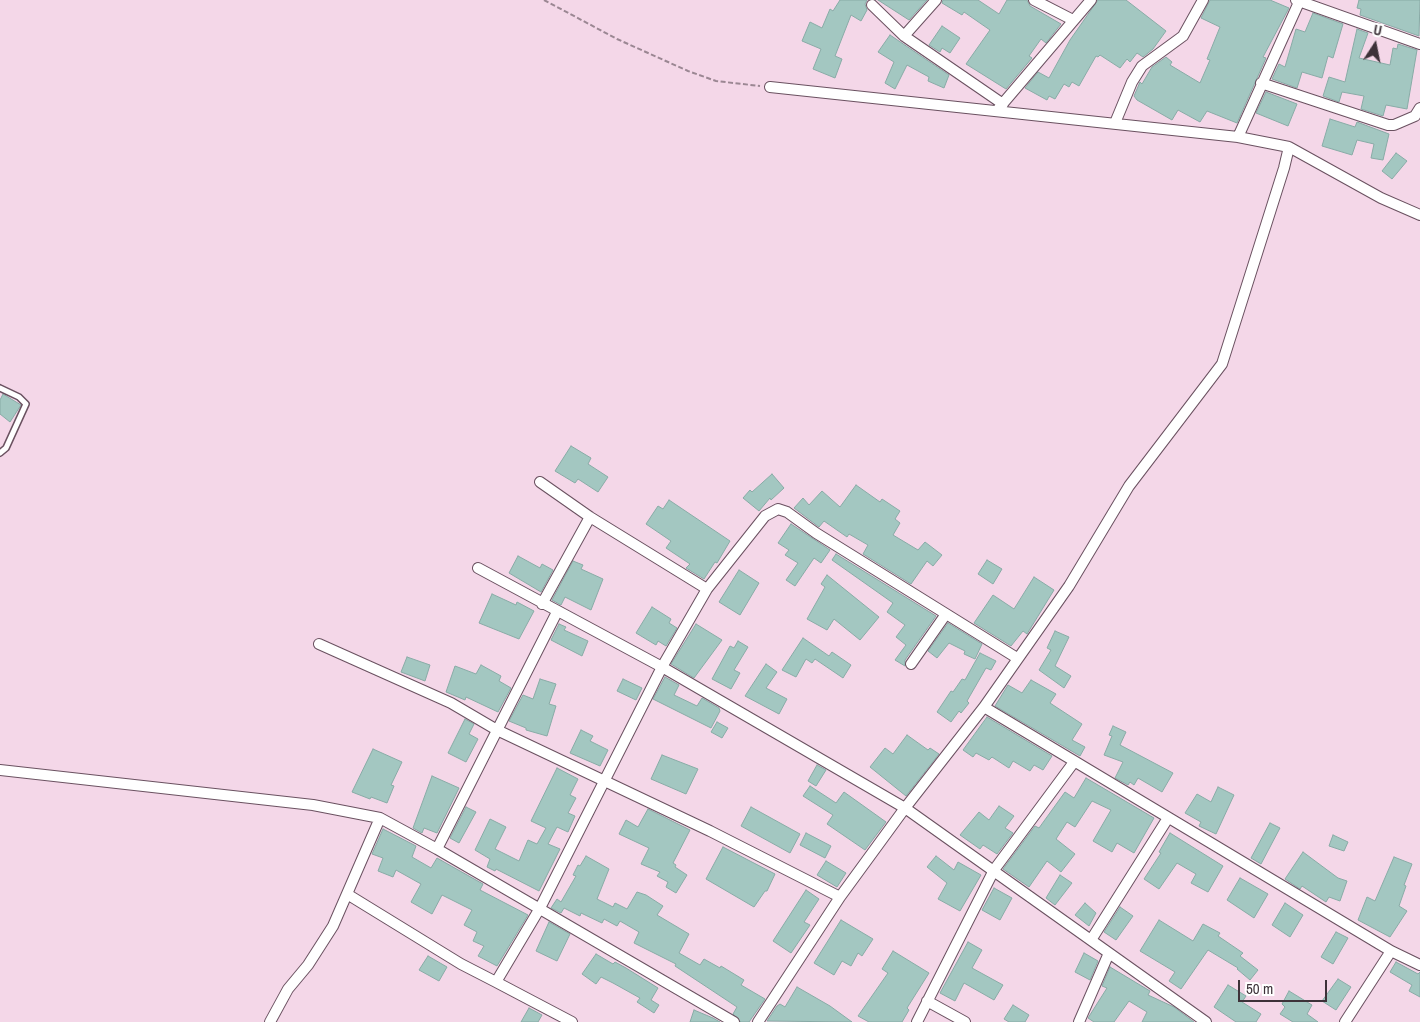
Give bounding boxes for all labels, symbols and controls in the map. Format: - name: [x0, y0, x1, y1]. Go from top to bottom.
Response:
- north arrow: [1350, 20, 1400, 70]
- text: U: [1372, 21, 1384, 40]
- scale bar: [1240, 970, 1329, 1002]
- text: 50 m: [1246, 978, 1273, 999]

